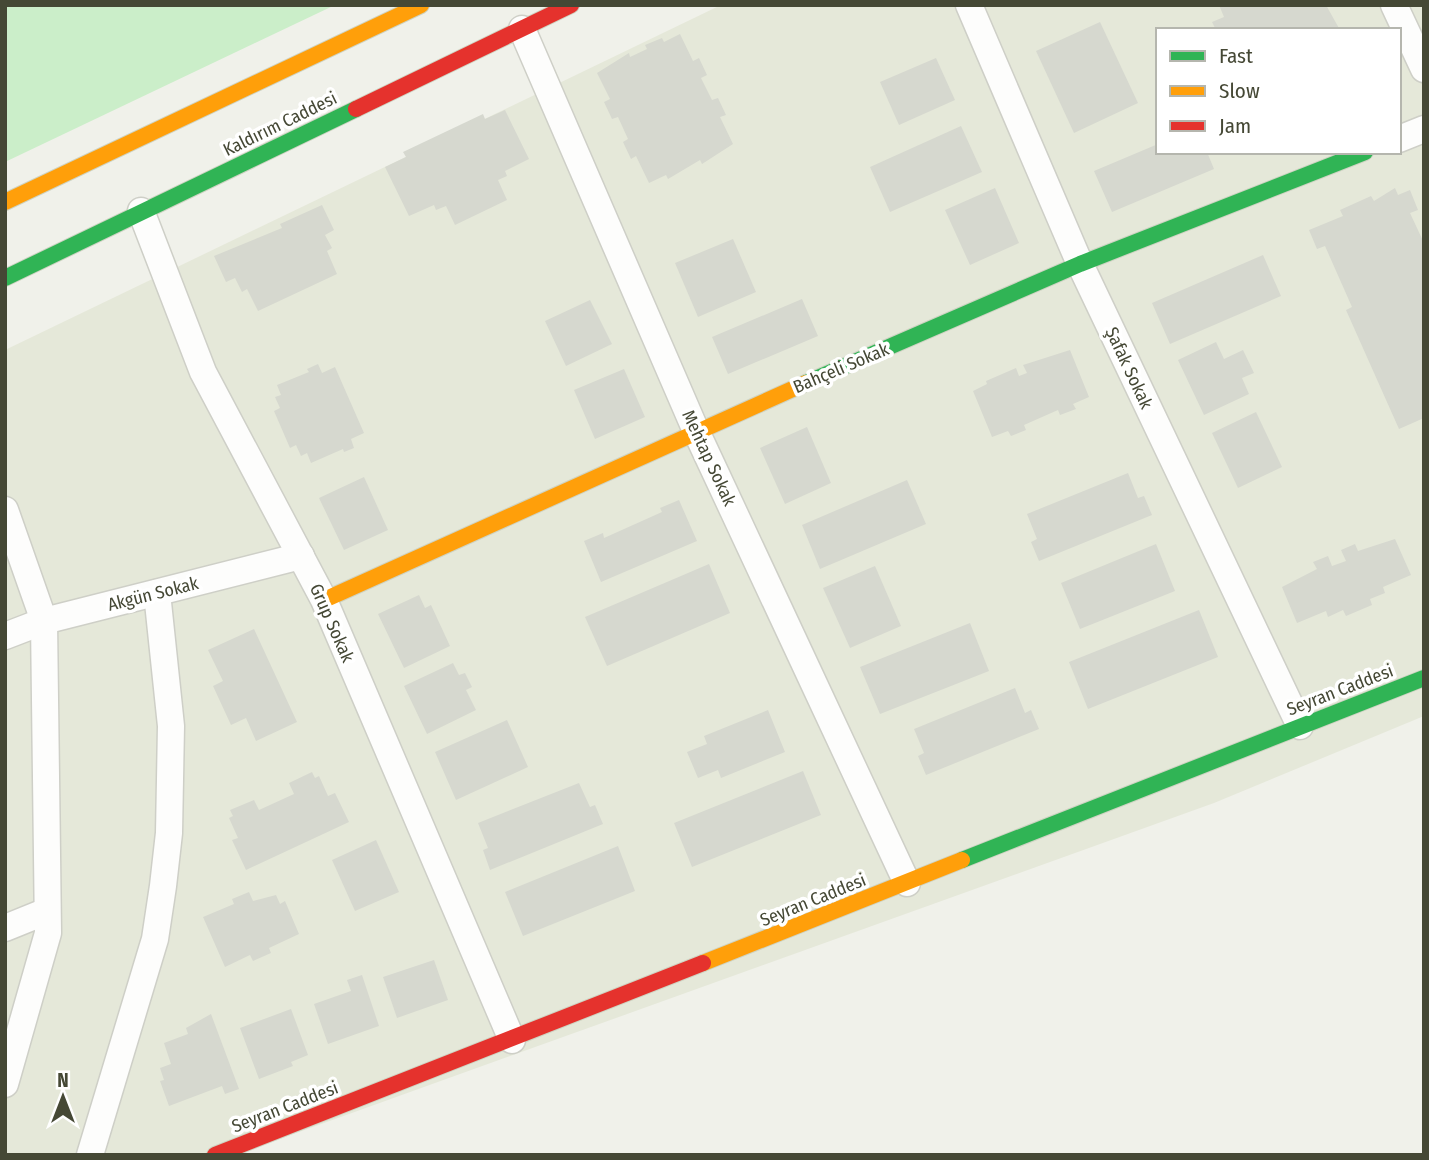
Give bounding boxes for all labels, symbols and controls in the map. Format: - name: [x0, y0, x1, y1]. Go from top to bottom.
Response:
- legend: [1156, 28, 1401, 154]
- text: Fast: [1219, 43, 1253, 69]
- text: Slow: [1219, 78, 1260, 104]
- street label: Kaldırım Caddesi: [219, 87, 341, 161]
- text: Jam: [1219, 113, 1251, 139]
- street label: Şafak Sokak: [1100, 323, 1158, 413]
- street label: Bahçeli Sokak: [790, 338, 893, 398]
- street label: Mehtap Sokak: [677, 407, 741, 510]
- street label: Akgün Sokak: [105, 572, 201, 616]
- street label: Grup Sokak: [305, 580, 359, 666]
- street label: Seyran Caddesi: [1284, 660, 1396, 720]
- street label: Seyran Caddesi: [757, 869, 869, 931]
- north arrow: [28, 1062, 98, 1132]
- text: N: [57, 1069, 69, 1092]
- street label: Seyran Caddesi: [229, 1077, 341, 1137]

